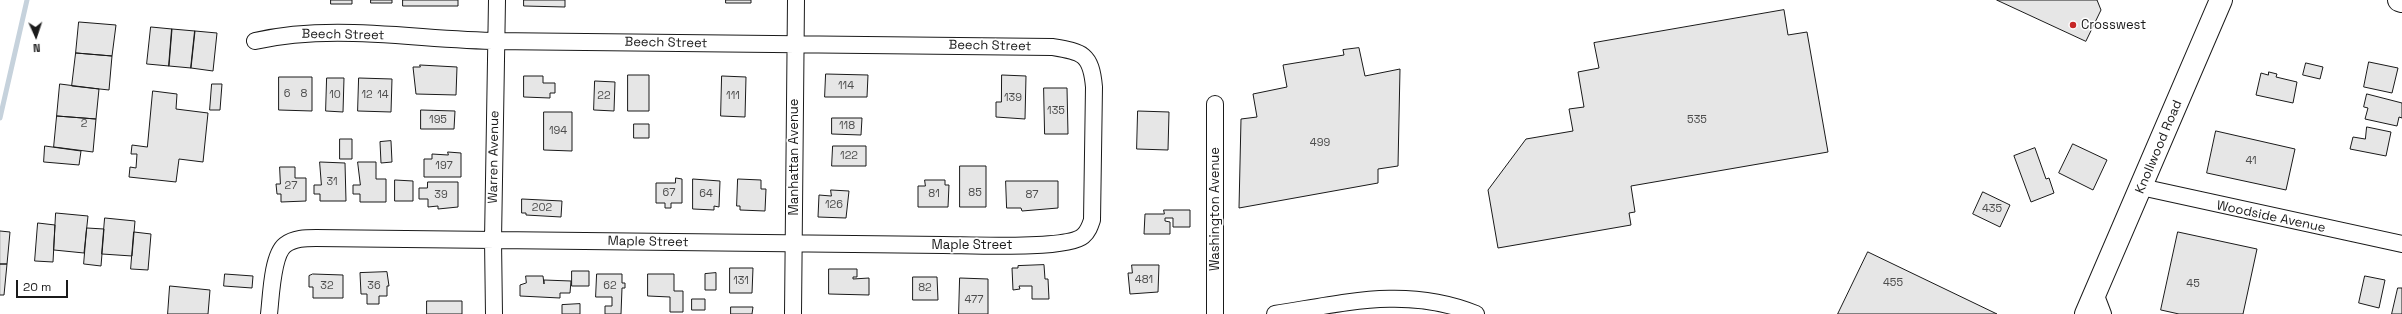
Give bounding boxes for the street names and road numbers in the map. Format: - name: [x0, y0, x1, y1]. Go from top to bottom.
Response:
- street label: Beech Street: [301, 26, 385, 44]
- street label: Beech Street: [624, 34, 708, 52]
- street label: Beech Street: [948, 37, 1032, 55]
- street label: Knollwood Road: [2132, 98, 2186, 196]
- street label: Manhattan Avenue: [786, 99, 802, 215]
- street label: Warren Avenue: [485, 110, 503, 204]
- street label: Washington Avenue: [1207, 147, 1223, 271]
- street label: Woodside Avenue: [2215, 198, 2327, 236]
- street label: Maple Street: [607, 233, 689, 251]
- street label: Maple Street: [931, 237, 1013, 253]

